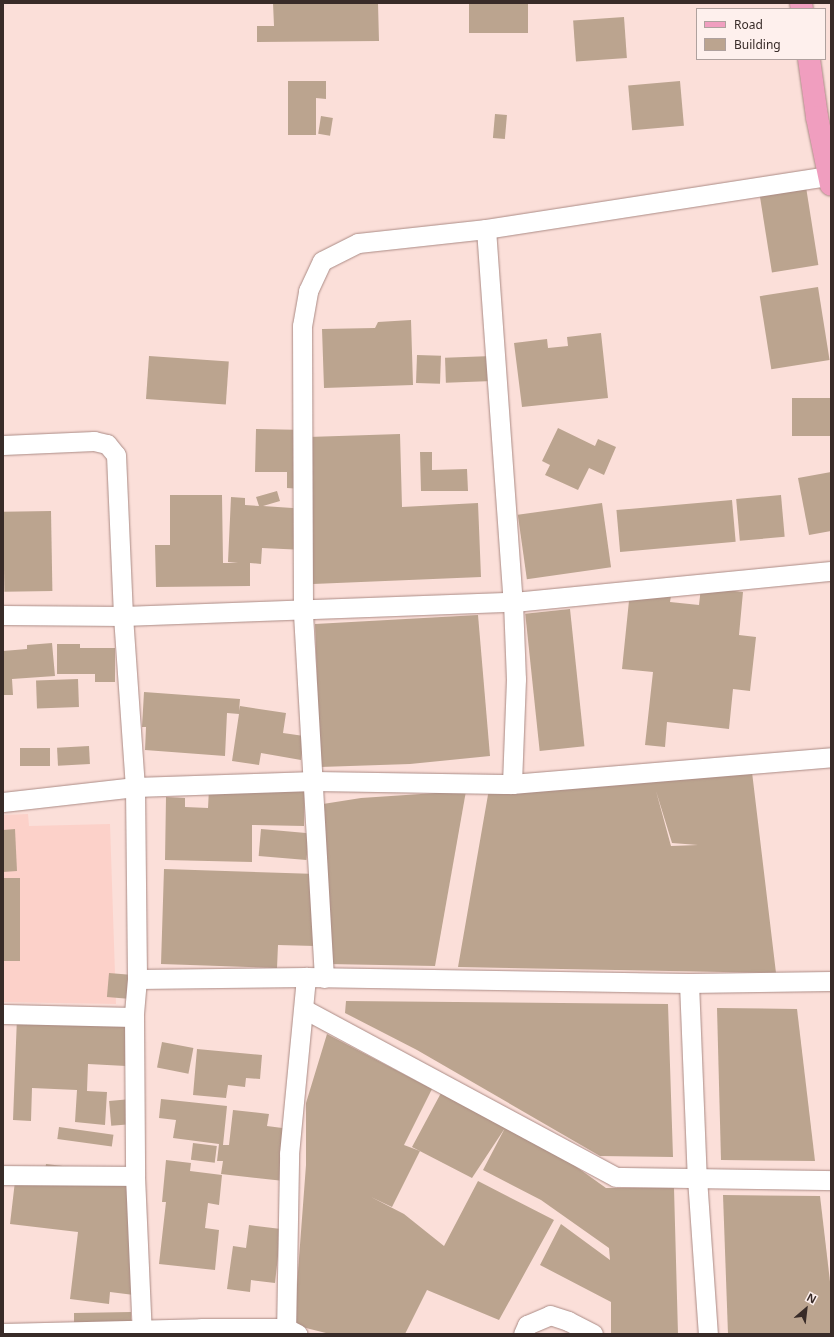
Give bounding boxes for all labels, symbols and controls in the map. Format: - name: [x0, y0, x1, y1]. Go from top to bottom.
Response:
- legend: [696, 8, 826, 60]
- text: Road: [734, 16, 763, 33]
- text: Building: [734, 36, 781, 53]
- north arrow: [786, 1289, 826, 1329]
- text: N: [804, 1289, 819, 1307]

